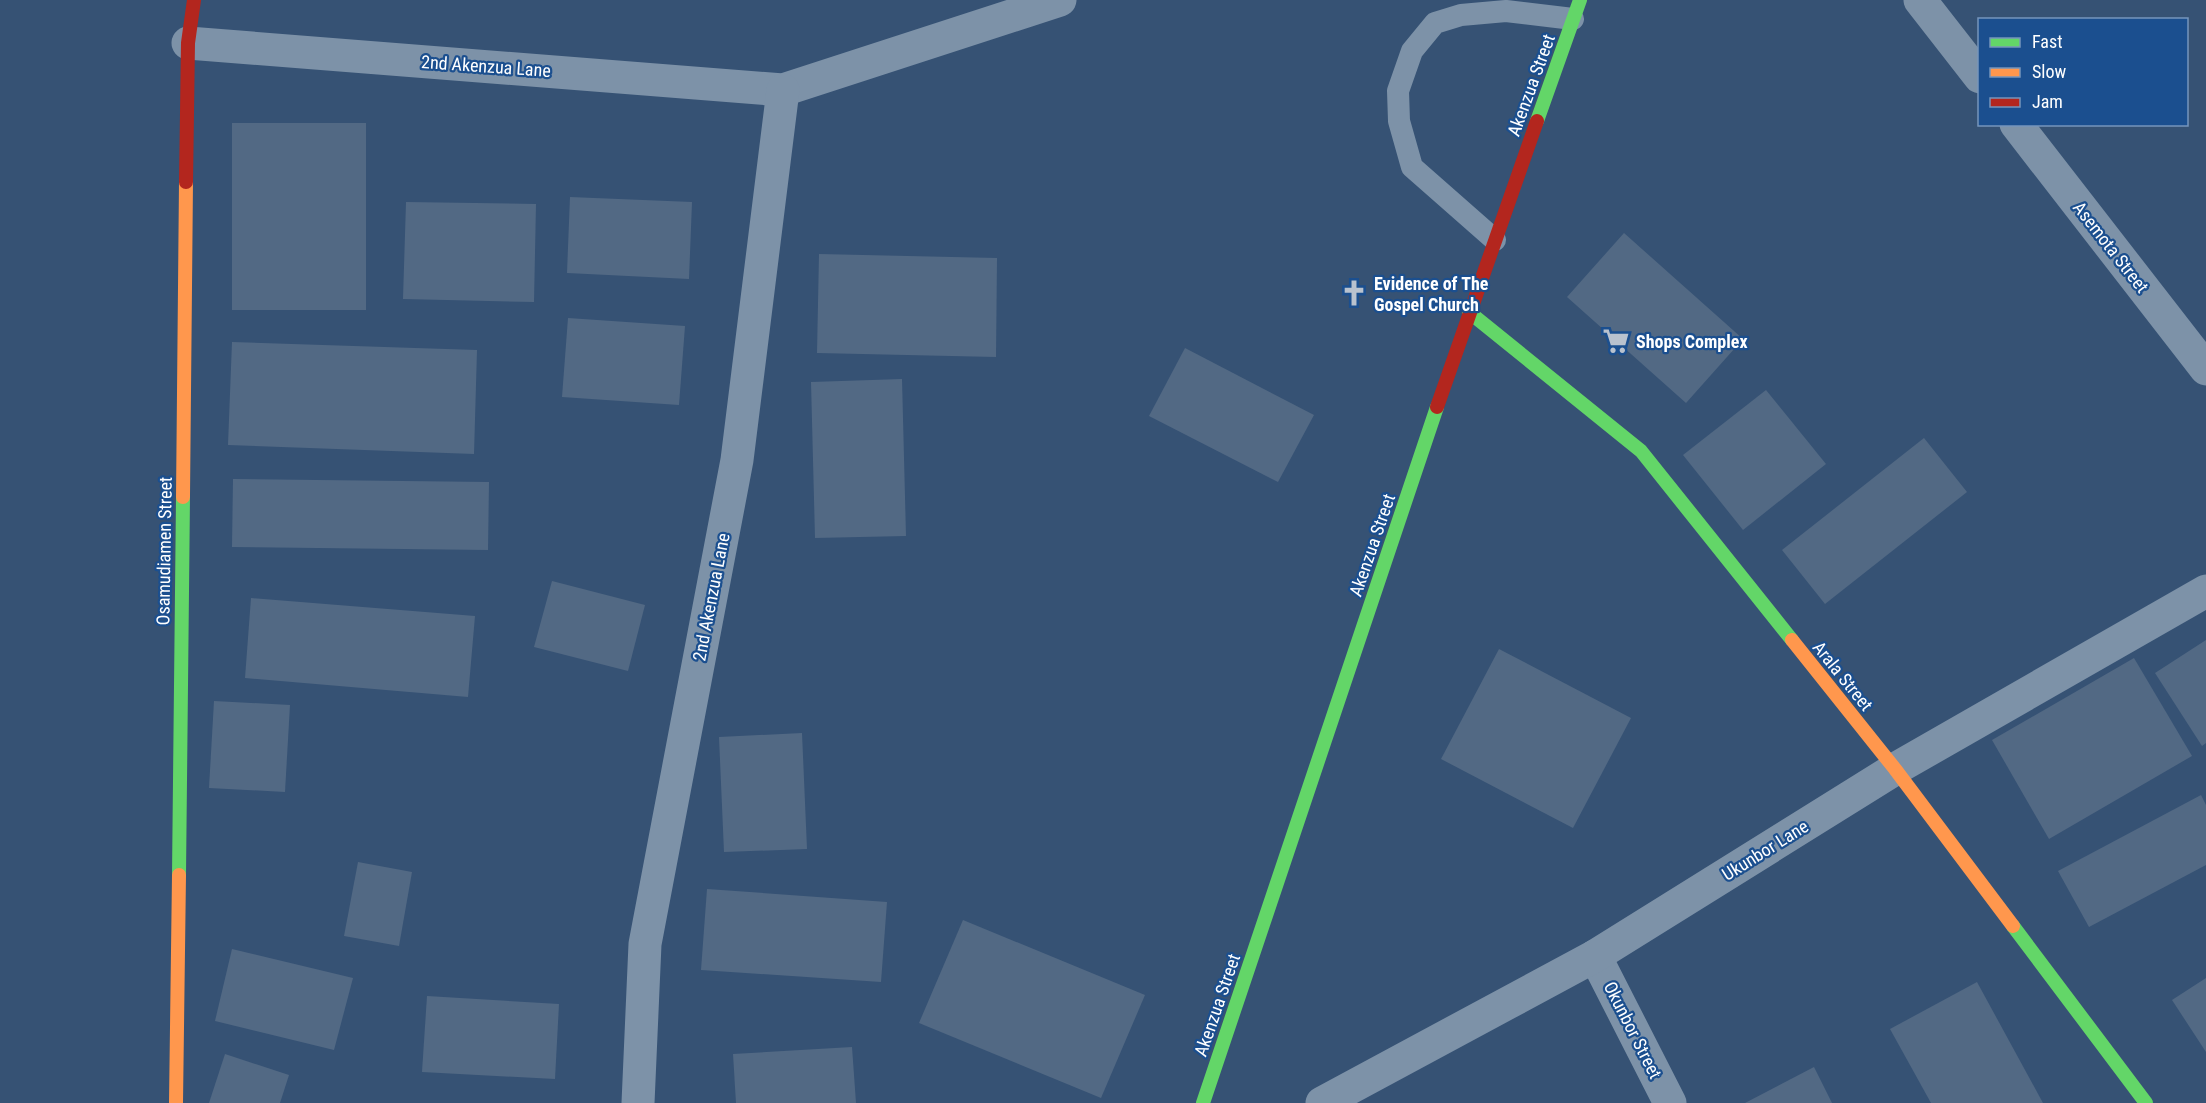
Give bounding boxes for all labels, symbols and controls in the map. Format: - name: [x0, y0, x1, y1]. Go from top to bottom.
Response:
- legend: [1978, 18, 2188, 126]
- street label: Akenzua Street: [1503, 31, 1559, 139]
- text: Fast: [2032, 31, 2063, 52]
- street label: 2nd Akenzua Lane: [421, 51, 551, 81]
- text: Slow: [2032, 61, 2067, 82]
- text: Jam: [2032, 91, 2063, 112]
- street label: Asemota Street: [2069, 197, 2153, 297]
- place label: Evidence of The Gospel Church: [1374, 273, 1489, 315]
- church icon: Evidence of The Gospel Church: [1339, 278, 1369, 308]
- supermarket icon: Shops Complex: [1601, 326, 1631, 356]
- place label: Shops Complex: [1636, 331, 1748, 352]
- street label: Osamudiamen Street: [152, 477, 176, 625]
- street label: Akenzua Street: [1345, 491, 1399, 599]
- street label: 2nd Akenzua Lane: [688, 531, 734, 663]
- street label: Arala Street: [1809, 637, 1877, 715]
- street label: Ukunbor Lane: [1718, 815, 1812, 885]
- street label: Akenzua Street: [1190, 951, 1244, 1059]
- street label: Okunbor Street: [1600, 978, 1666, 1082]

